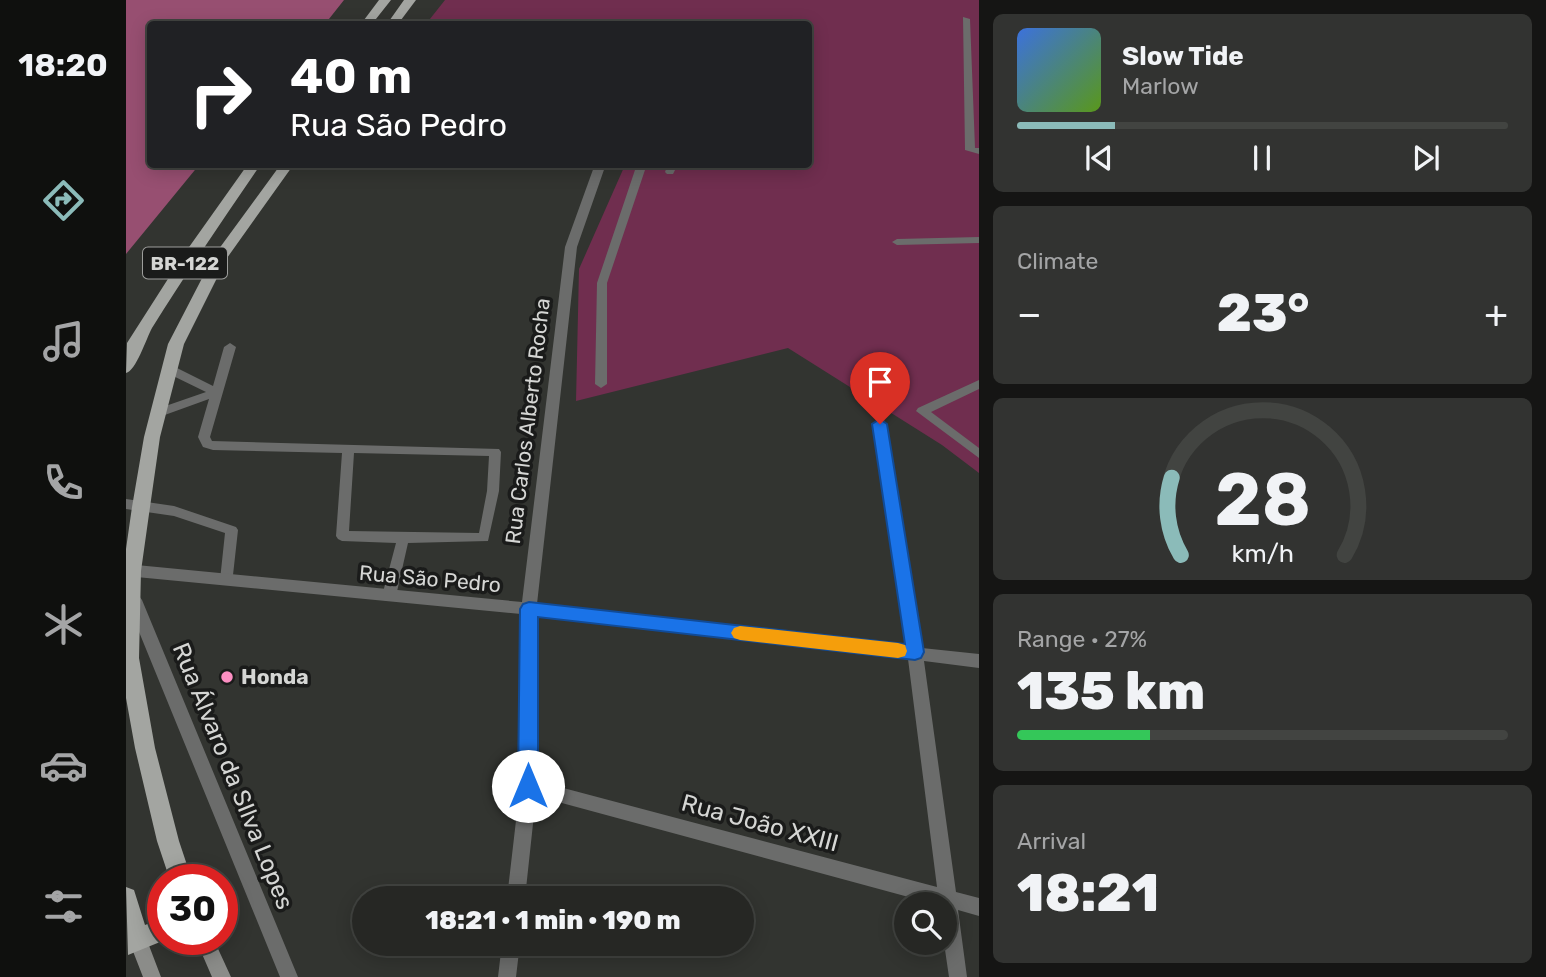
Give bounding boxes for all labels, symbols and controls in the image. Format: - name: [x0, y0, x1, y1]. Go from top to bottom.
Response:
- text: Slow Tide: [1122, 41, 1244, 72]
- text: 18:20: [18, 46, 108, 84]
- text: 40 m: [290, 47, 412, 105]
- icon: right: [175, 49, 266, 140]
- text: Marlow: [1122, 72, 1199, 100]
- text: Rua São Pedro: [290, 106, 507, 144]
- icon: previous: [1080, 139, 1118, 177]
- icon: pause: [1243, 139, 1281, 177]
- icon: next: [1407, 139, 1445, 177]
- icon: directions: [39, 176, 88, 225]
- road number: BR-122: [143, 247, 227, 278]
- text: Climate: [1017, 247, 1098, 275]
- text: 23°: [1217, 282, 1309, 344]
- text: −: [1017, 291, 1042, 337]
- text: +: [1484, 291, 1508, 337]
- street label: Rua Carlos Alberto Rocha: [500, 297, 555, 545]
- icon: music: [39, 317, 88, 366]
- pin: [850, 352, 910, 424]
- icon: arrive: [861, 363, 899, 401]
- text: 28: [1214, 457, 1311, 543]
- icon: phone: [39, 458, 88, 507]
- text: km/h: [1231, 538, 1294, 567]
- street label: Rua São Pedro: [358, 560, 502, 597]
- icon: climate: [39, 600, 88, 649]
- text: Range · 27%: [1017, 625, 1147, 653]
- street label: Rua Álvaro da SIlva Lopes: [167, 639, 299, 913]
- text: 135 km: [1017, 660, 1205, 722]
- place label: Honda: [241, 664, 309, 689]
- marker: Honda: [219, 669, 235, 685]
- icon: car: [39, 741, 88, 790]
- position arrow: [491, 749, 565, 823]
- street label: Rua João XXIII: [679, 789, 841, 857]
- text: Arrival: [1017, 827, 1086, 855]
- text: 18:21: [1017, 862, 1159, 924]
- speed limit sign: 30: [147, 864, 238, 955]
- icon: filters: [39, 882, 88, 931]
- map controls: [894, 892, 957, 955]
- button: search: [894, 892, 957, 955]
- text: 18:21 · 1 min · 190 m: [425, 905, 681, 936]

